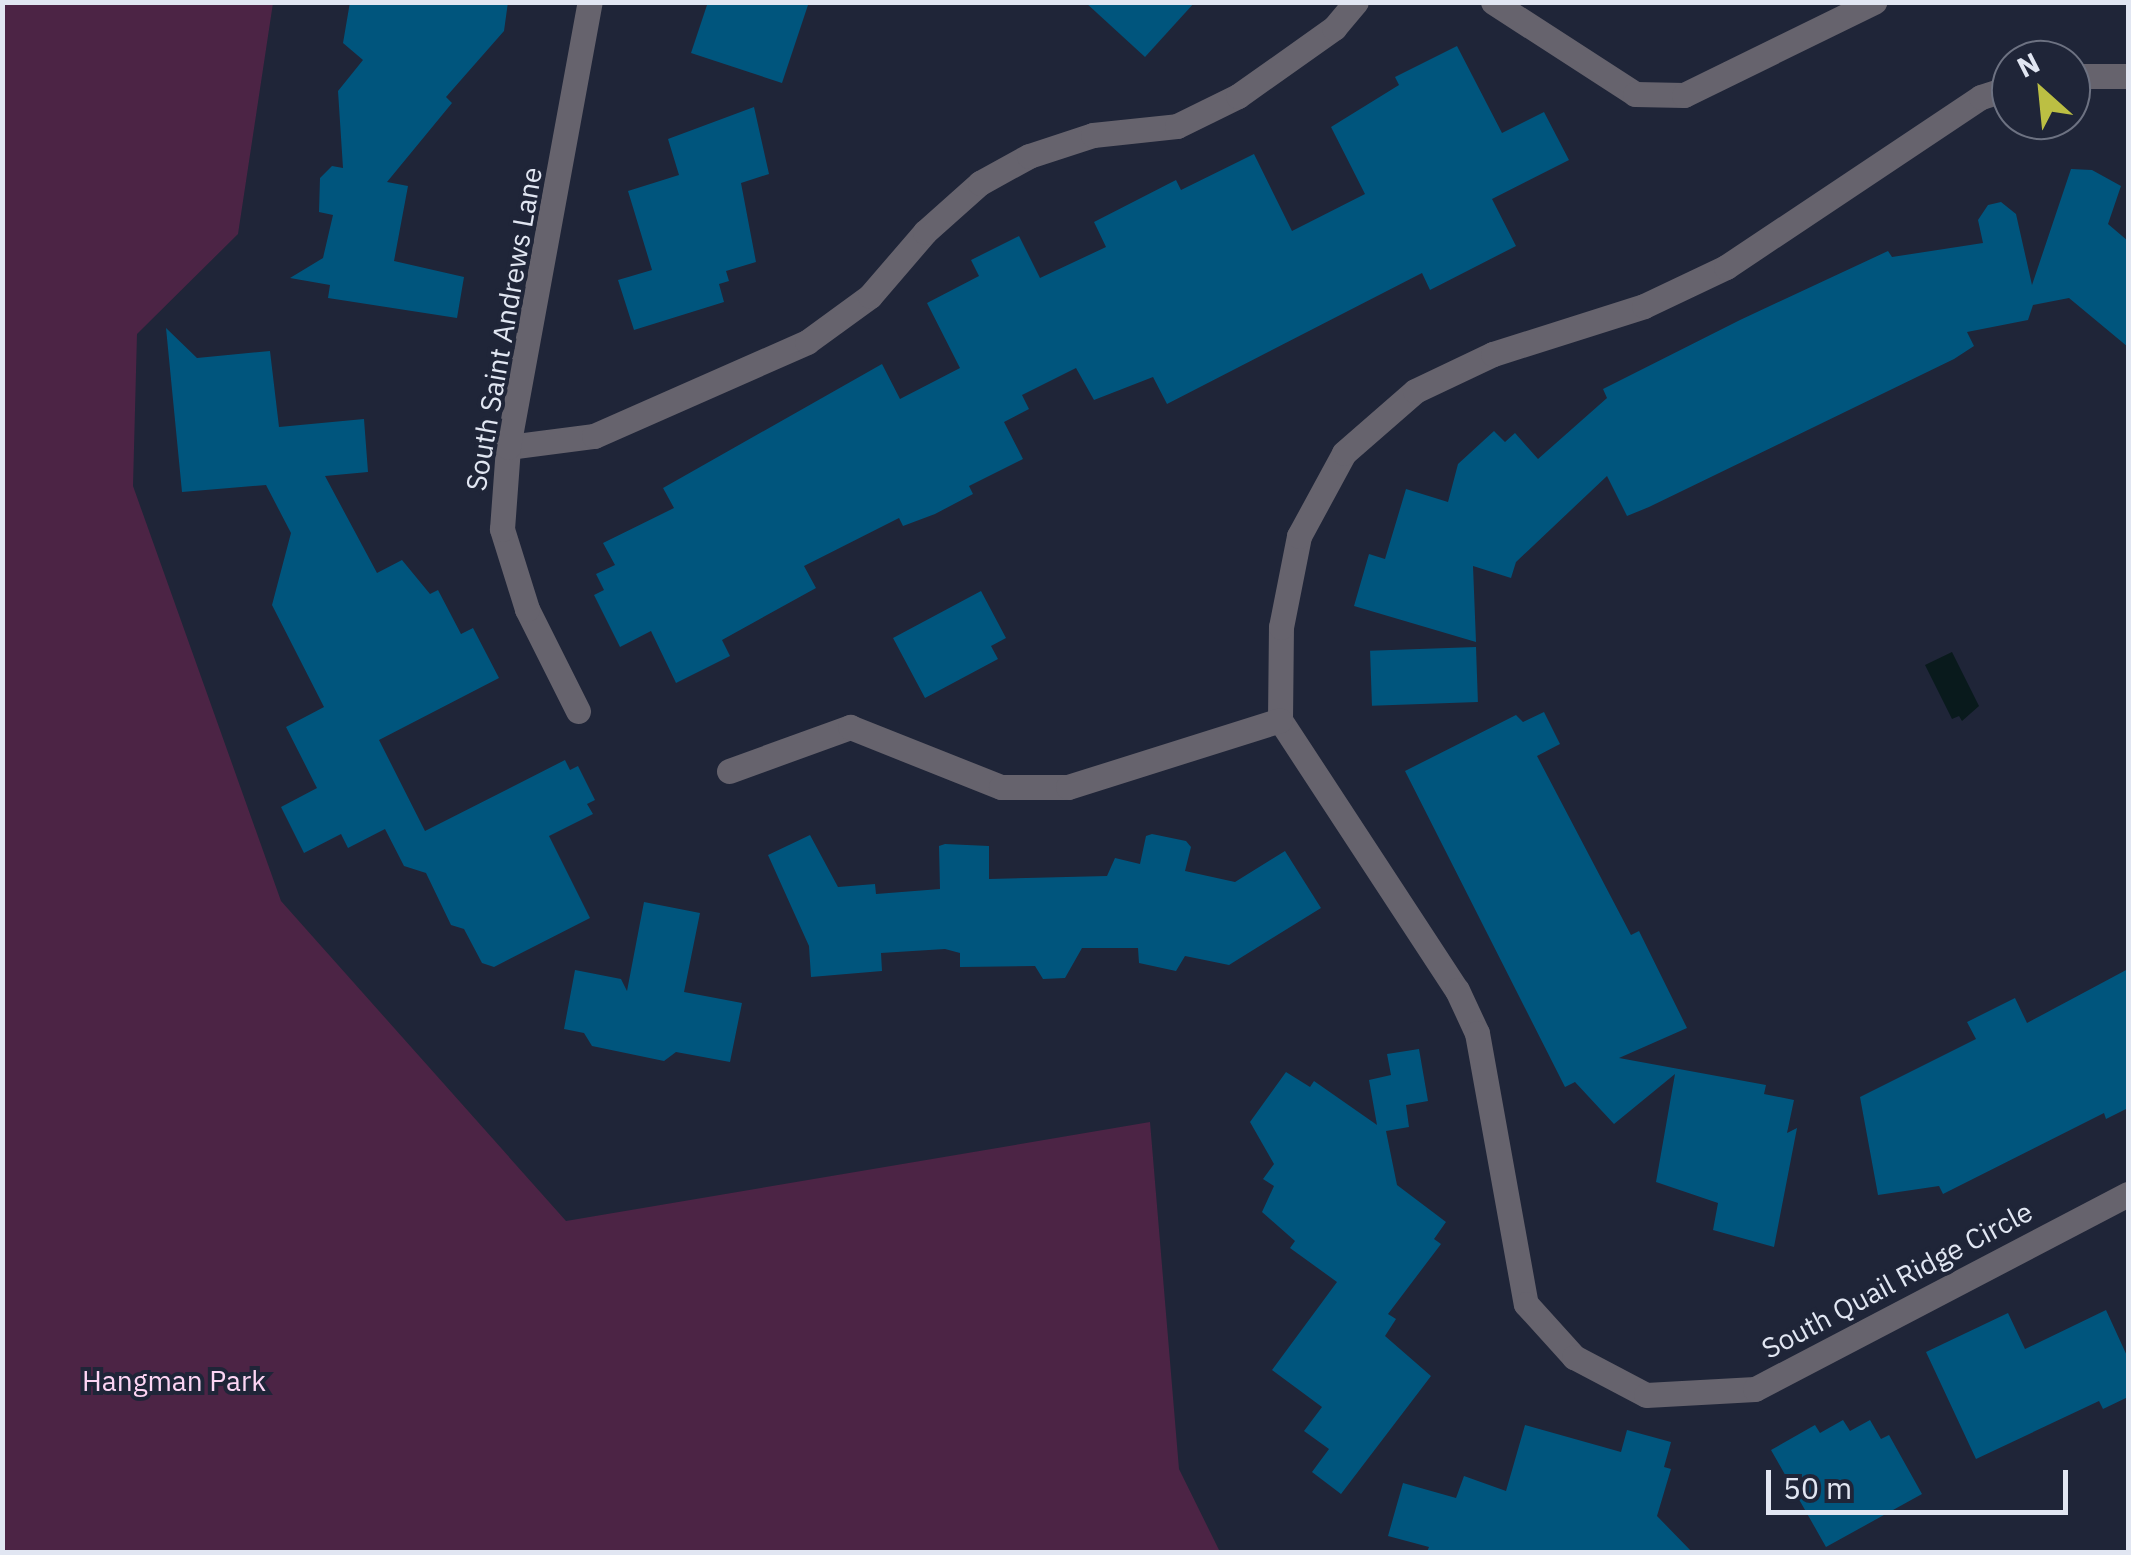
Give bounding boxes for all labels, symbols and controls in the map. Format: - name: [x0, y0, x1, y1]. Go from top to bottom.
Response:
- north arrow: [1991, 40, 2091, 140]
- text: N: [2011, 44, 2045, 86]
- street label: South Saint Andrews Lane: [459, 165, 549, 493]
- street label: South Quail Ridge Circle: [1756, 1194, 2038, 1366]
- park label: Hangman Park: [82, 1364, 266, 1398]
- scale bar: [1771, 1450, 2074, 1512]
- text: 50 m: [1783, 1468, 1852, 1507]

